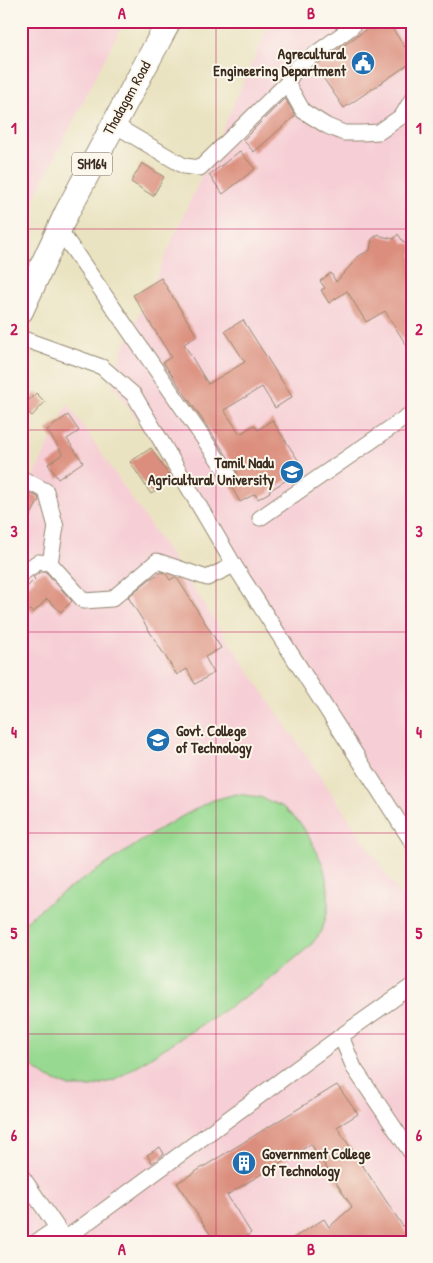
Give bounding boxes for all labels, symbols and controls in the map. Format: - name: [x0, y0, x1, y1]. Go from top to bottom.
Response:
- text: A: [118, 2, 126, 24]
- text: B: [307, 2, 315, 24]
- place label: Agrecultural Engineering Department: [213, 43, 347, 82]
- public building icon: Agrecultural Engineering Department: [350, 50, 376, 76]
- street label: Thadagam Road: [98, 57, 156, 139]
- text: 1: [11, 117, 17, 139]
- text: 1: [416, 117, 422, 139]
- road number: SH164: [72, 152, 112, 175]
- text: 2: [10, 318, 18, 340]
- text: 2: [415, 318, 423, 340]
- place label: Tamil Nadu Agricultural University: [148, 452, 275, 491]
- school or university icon: Tamil Nadu Agricultural University: [279, 459, 305, 485]
- text: 3: [10, 520, 18, 542]
- text: 3: [415, 520, 423, 542]
- place label: Govt. College of Technology: [176, 720, 253, 759]
- text: 4: [11, 721, 17, 743]
- text: 4: [416, 721, 422, 743]
- school or university icon: Govt. College of Technology: [145, 727, 171, 753]
- text: 5: [11, 922, 18, 944]
- text: 5: [416, 922, 423, 944]
- text: 6: [11, 1124, 18, 1146]
- text: 6: [416, 1124, 423, 1146]
- place label: Government College Of Technology: [262, 1143, 371, 1182]
- building icon: Government College Of Technology: [231, 1150, 257, 1176]
- text: A: [118, 1238, 126, 1260]
- text: B: [307, 1238, 315, 1260]

